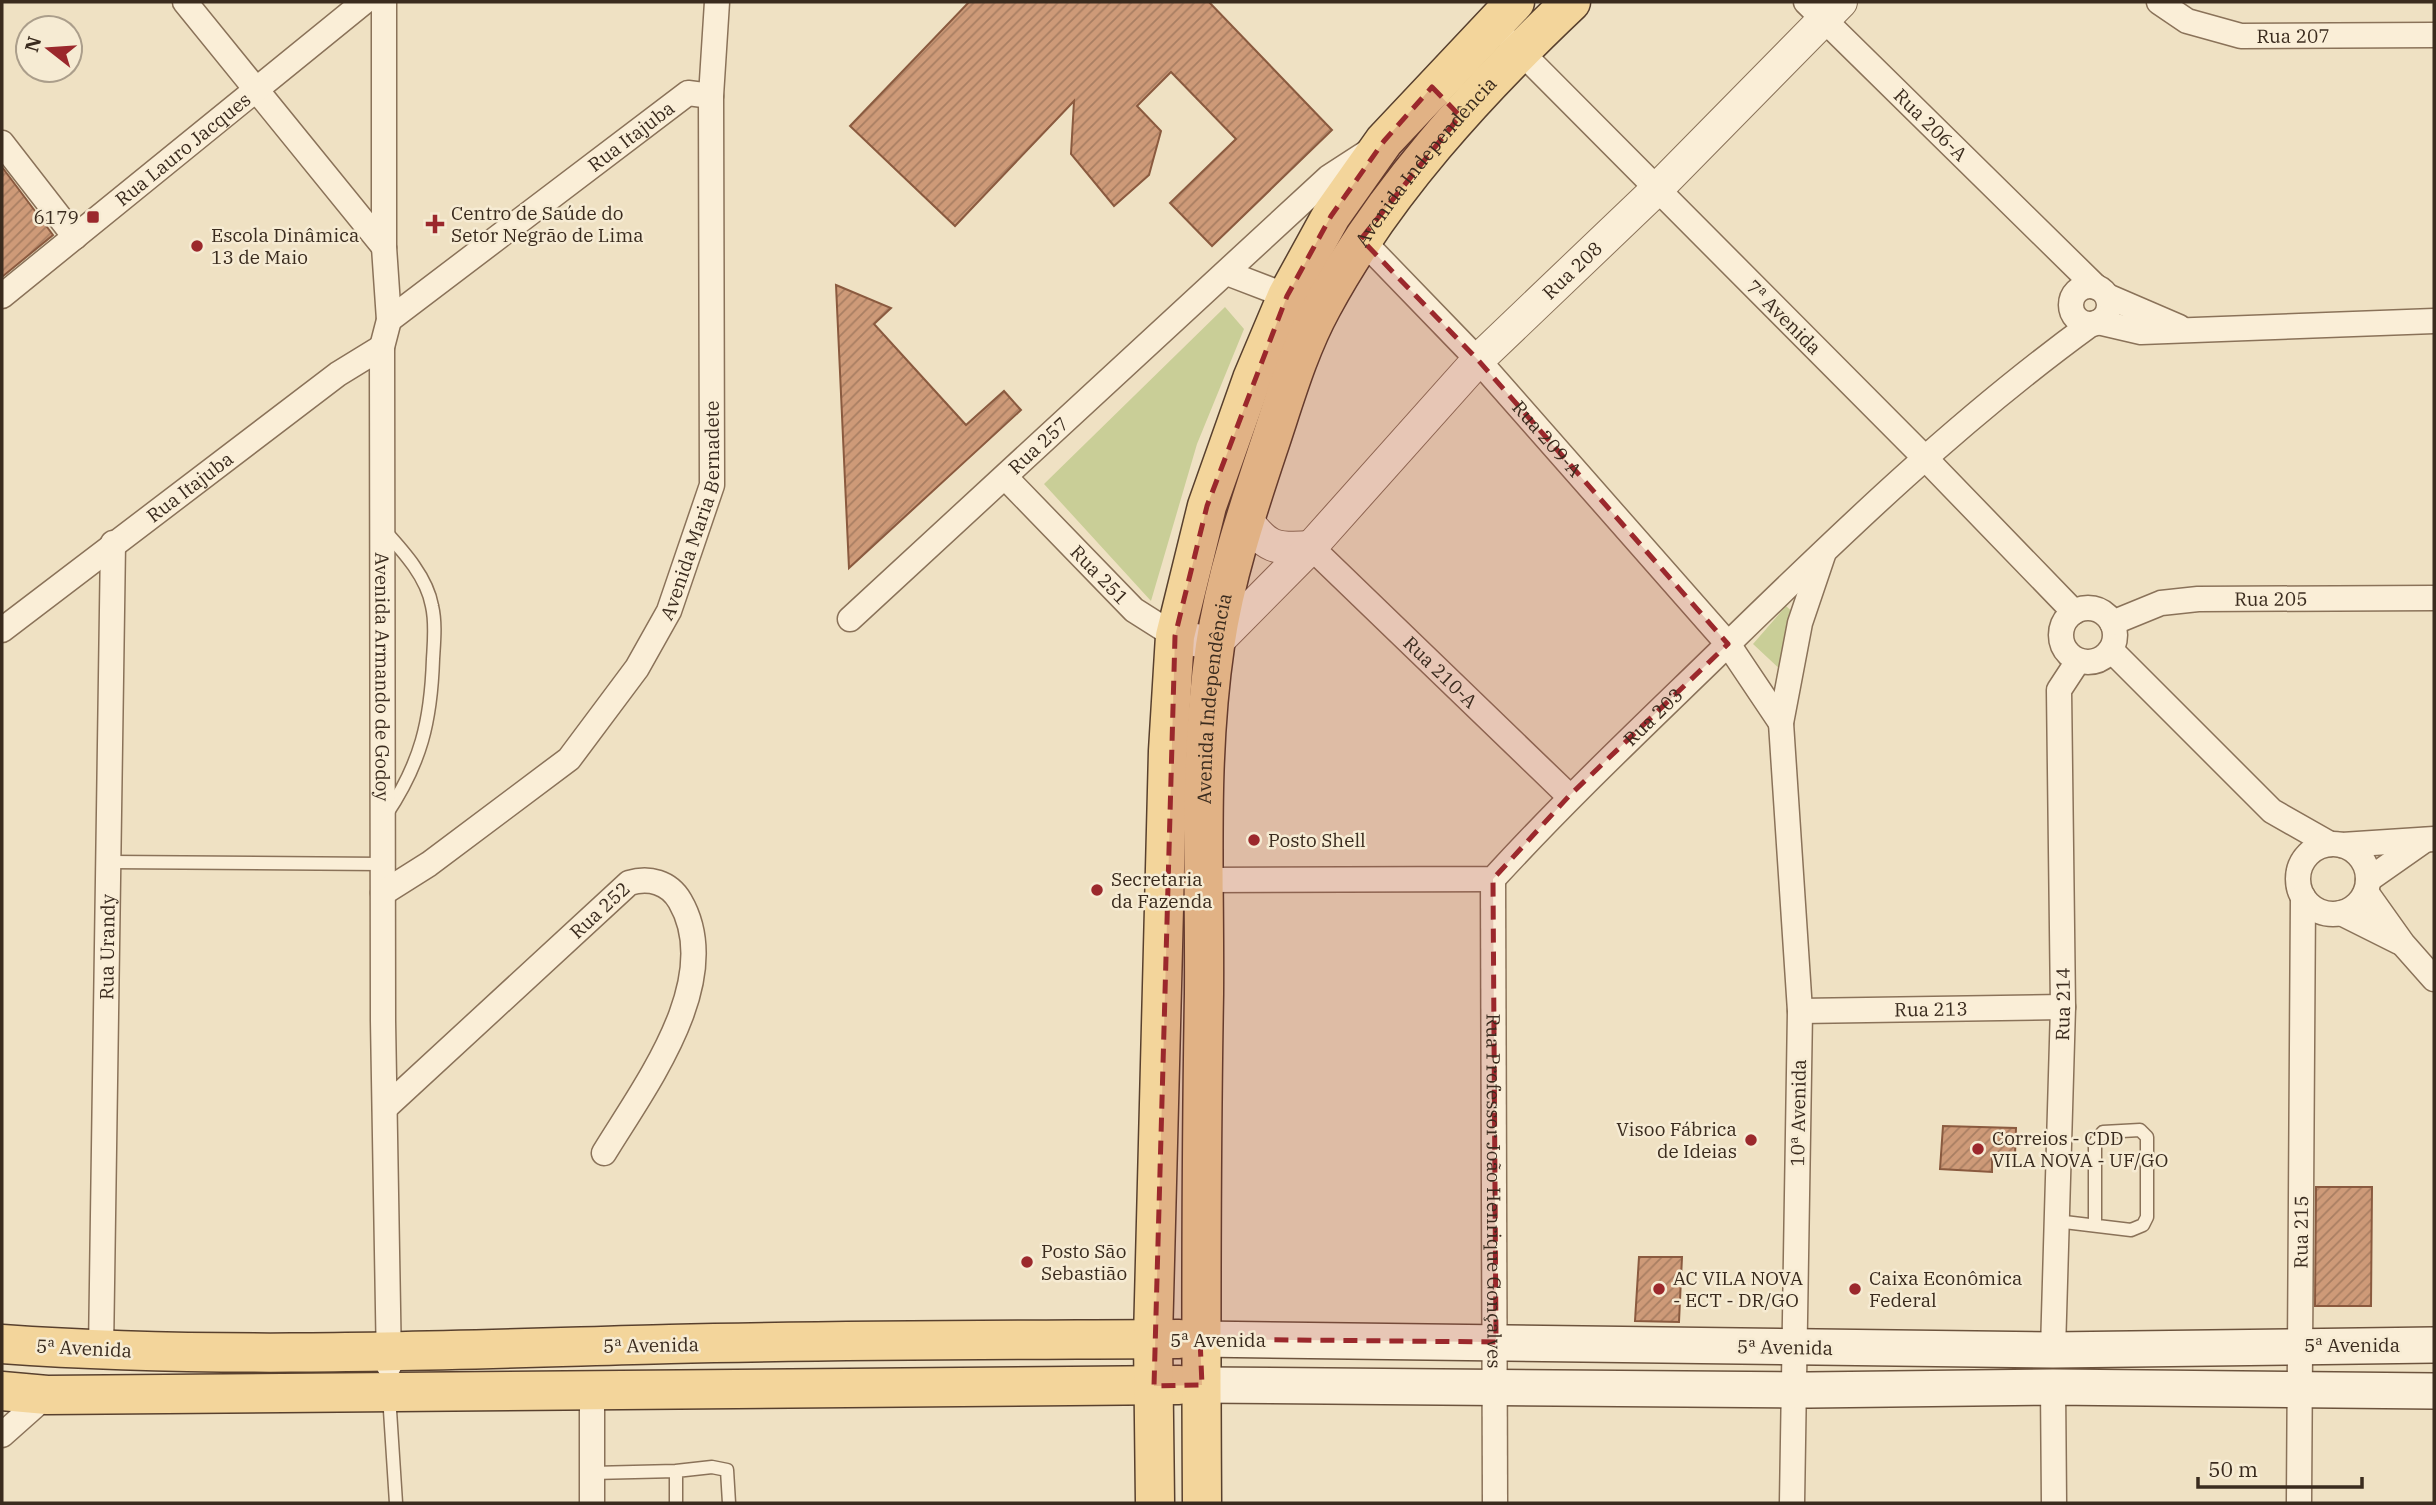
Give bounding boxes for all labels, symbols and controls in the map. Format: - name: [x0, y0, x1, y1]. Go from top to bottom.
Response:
- north arrow: [14, 14, 84, 84]
- street label: Rua 207: [2256, 24, 2330, 48]
- text: N: [19, 33, 46, 55]
- street label: Avenida Independência: [1350, 72, 1501, 251]
- street label: Rua 206-A: [1889, 83, 1973, 166]
- street label: Rua Lauro Jacques: [110, 87, 255, 211]
- street label: Rua Itajuba: [583, 96, 679, 177]
- place label: Centro de Saúde do Setor Negrão de Lima: [451, 201, 644, 247]
- place label: 6179: [33, 205, 79, 229]
- marker: 6179: [85, 209, 101, 225]
- marker: Centro de Saúde do Setor Negrão de Lima: [425, 214, 445, 234]
- place label: Escola Dinâmica 13 de Maio: [211, 223, 359, 269]
- street label: Rua 208: [1537, 236, 1607, 304]
- marker: Escola Dinâmica 13 de Maio: [189, 238, 205, 254]
- street label: 7ª Avenida: [1742, 275, 1826, 359]
- street label: Rua 209-A: [1507, 396, 1587, 482]
- street label: Avenida Maria Bernadete: [654, 400, 725, 624]
- street label: Rua 257: [1003, 412, 1073, 479]
- street label: Rua Itajuba: [142, 446, 238, 528]
- street label: Rua 251: [1065, 540, 1134, 609]
- street label: Avenida Armando de Godoy: [370, 552, 395, 802]
- street label: Rua 205: [2234, 587, 2308, 611]
- street label: Avenida Independência: [1192, 591, 1237, 804]
- street label: Rua 210-A: [1399, 631, 1482, 713]
- street label: Rua 203: [1618, 683, 1688, 751]
- place label: Posto Shell: [1268, 828, 1366, 852]
- marker: Posto Shell: [1246, 832, 1262, 848]
- place label: Secretaria da Fazenda: [1111, 867, 1213, 913]
- street label: Rua 252: [565, 876, 635, 944]
- marker: Secretaria da Fazenda: [1089, 882, 1105, 898]
- street label: Rua Urandy: [94, 893, 120, 1000]
- street label: Rua 214: [2050, 967, 2075, 1041]
- street label: Rua 213: [1894, 996, 1968, 1022]
- street label: Rua Professor João Henrique Gonçalves: [1481, 1014, 1507, 1368]
- street label: 10ª Avenida: [1785, 1059, 1811, 1167]
- place label: Visoo Fábrica de Ideias: [1616, 1117, 1737, 1163]
- place label: Correios - CDD VILA NOVA - UF/GO: [1992, 1126, 2168, 1172]
- marker: Visoo Fábrica de Ideias: [1743, 1132, 1759, 1148]
- marker: Correios - CDD VILA NOVA - UF/GO: [1970, 1141, 1986, 1157]
- street label: Rua 215: [2289, 1195, 2313, 1269]
- place label: Posto São Sebastião: [1041, 1239, 1127, 1285]
- marker: Posto São Sebastião: [1019, 1254, 1035, 1270]
- place label: AC VILA NOVA - ECT - DR/GO: [1673, 1266, 1803, 1312]
- place label: Caixa Econômica Federal: [1869, 1266, 2022, 1312]
- marker: AC VILA NOVA - ECT - DR/GO: [1651, 1281, 1667, 1297]
- marker: Caixa Econômica Federal: [1847, 1281, 1863, 1297]
- street label: 5ª Avenida: [1170, 1328, 1266, 1352]
- street label: 5ª Avenida: [603, 1332, 699, 1358]
- street label: 5ª Avenida: [2304, 1333, 2400, 1357]
- street label: 5ª Avenida: [35, 1334, 133, 1362]
- street label: 5ª Avenida: [1737, 1334, 1833, 1360]
- scale bar: [2198, 1446, 2362, 1490]
- text: 50 m: [2208, 1455, 2258, 1483]

